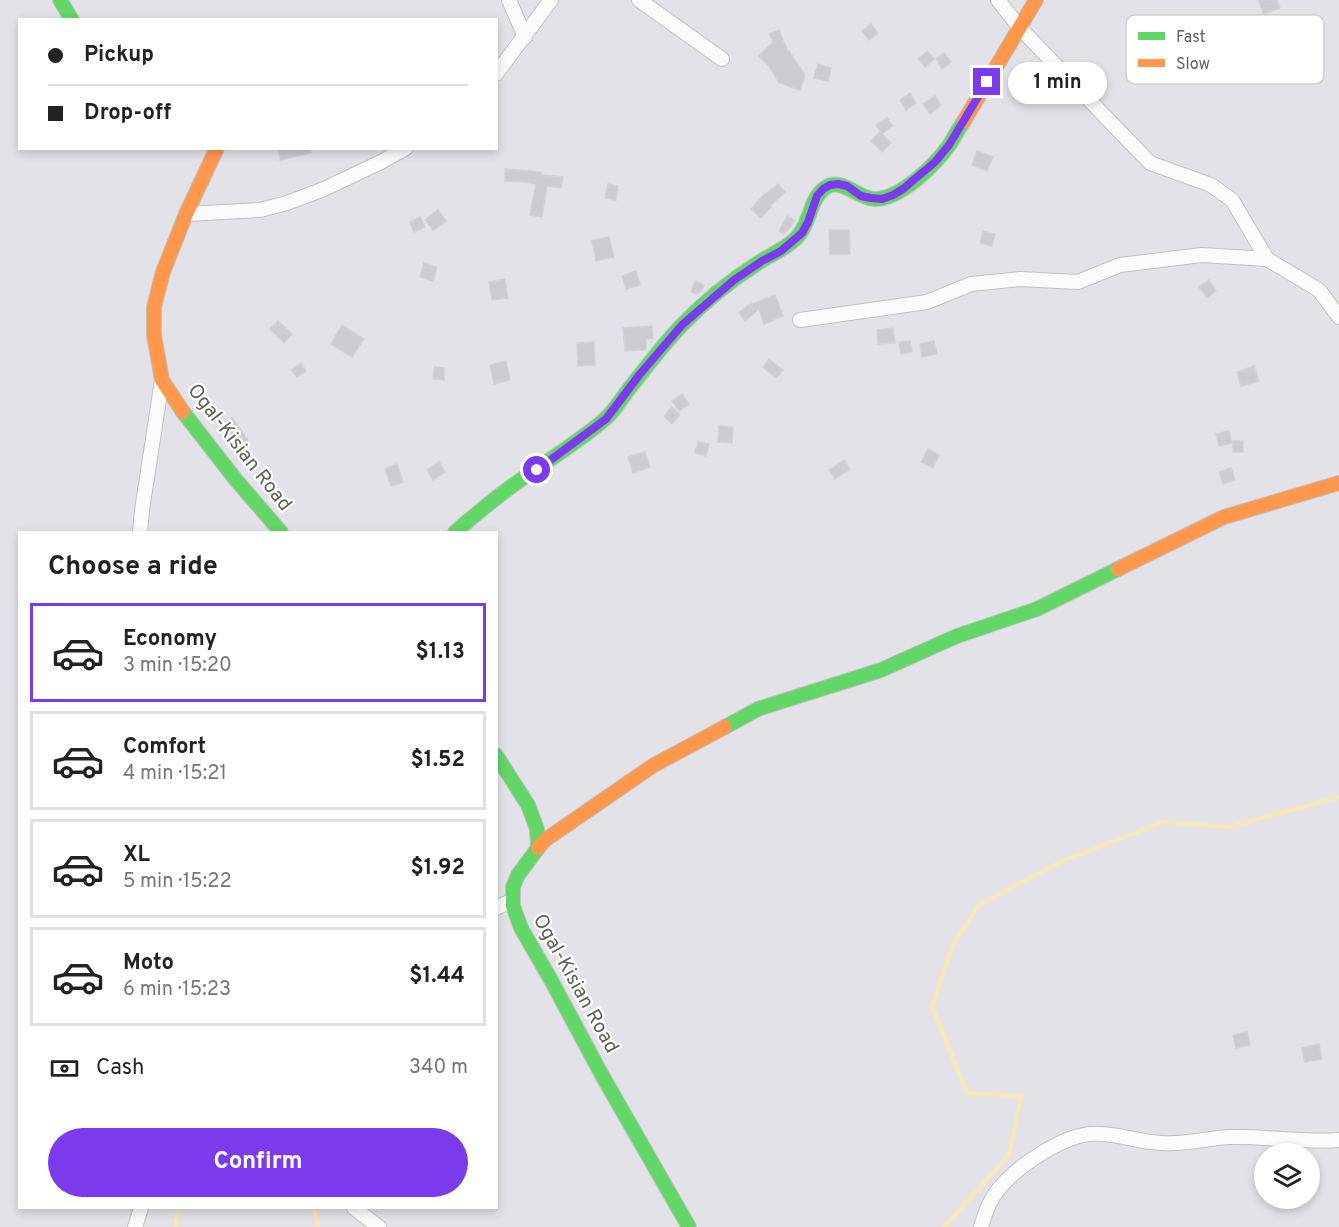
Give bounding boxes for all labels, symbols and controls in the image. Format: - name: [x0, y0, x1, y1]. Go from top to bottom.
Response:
- legend: [1126, 15, 1324, 84]
- text: Fast: [1176, 28, 1206, 48]
- text: Pickup: [84, 42, 154, 69]
- text: Slow: [1176, 55, 1210, 75]
- callout: 1 min: [1008, 61, 1107, 103]
- route end: [973, 68, 1000, 95]
- text: 1 min: [1033, 70, 1082, 96]
- text: Drop-off: [84, 100, 171, 127]
- street label: Ogal-Kisian Road: [181, 379, 297, 517]
- route start: [523, 456, 550, 483]
- text: Choose a ride: [48, 550, 218, 584]
- icon: car: [51, 626, 105, 680]
- text: Economy: [123, 626, 217, 653]
- text: $1.13: [415, 639, 465, 666]
- text: 3 min · 15:20: [123, 653, 232, 679]
- icon: car: [51, 734, 105, 788]
- text: Comfort: [123, 734, 206, 761]
- text: $1.52: [411, 747, 465, 774]
- text: 4 min · 15:21: [123, 761, 227, 787]
- icon: car: [51, 842, 105, 896]
- text: XL: [123, 842, 150, 869]
- text: $1.92: [410, 855, 465, 882]
- text: 5 min · 15:22: [123, 869, 232, 895]
- street label: Ogal-Kisian Road: [526, 910, 624, 1058]
- icon: car: [51, 950, 105, 1004]
- text: Moto: [123, 950, 174, 977]
- text: $1.44: [409, 963, 465, 990]
- text: 6 min · 15:23: [123, 977, 231, 1003]
- icon: cash: [48, 1052, 81, 1085]
- text: Cash: [96, 1055, 145, 1082]
- text: 340 m: [409, 1055, 468, 1081]
- button: Confirm: [48, 1128, 468, 1197]
- map controls: [1254, 1143, 1320, 1209]
- button: layers: [1254, 1143, 1320, 1209]

